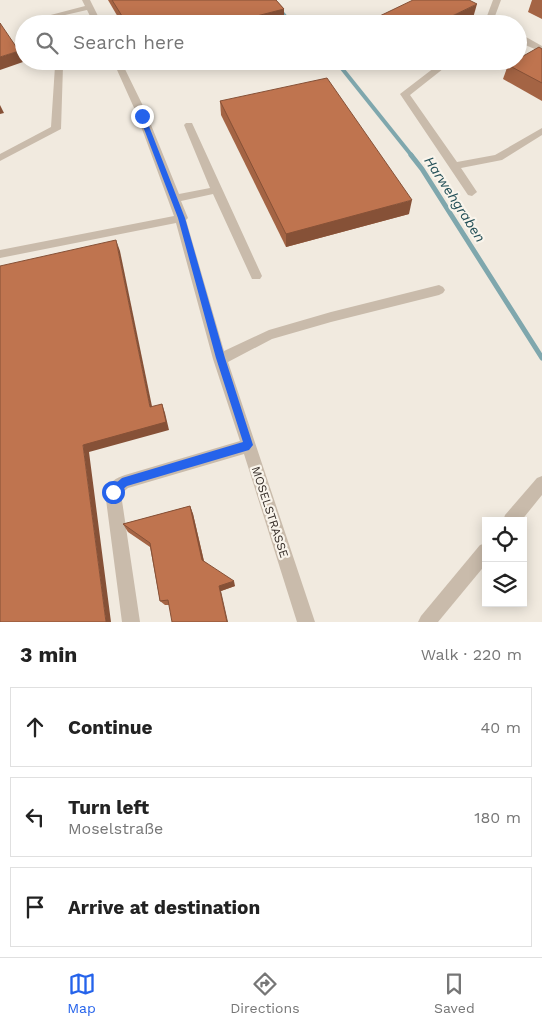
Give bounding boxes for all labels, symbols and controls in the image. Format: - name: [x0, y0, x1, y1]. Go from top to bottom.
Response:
- search box: [15, 15, 527, 70]
- icon: search: [33, 29, 61, 57]
- text: Search here: [73, 31, 184, 54]
- route end: [131, 105, 154, 128]
- water label: Harwehgraben: [421, 153, 489, 245]
- street label: MOSELSTRASSE: [249, 465, 291, 560]
- route start: [102, 481, 125, 504]
- map controls: [482, 517, 527, 607]
- button: locate: [482, 517, 527, 562]
- button: layers: [482, 562, 527, 607]
- text: 3 min: [20, 642, 77, 667]
- text: Walk · 220 m: [421, 645, 522, 664]
- icon: ahead: [21, 713, 49, 741]
- text: Continue: [68, 716, 152, 739]
- text: 40 m: [481, 718, 521, 737]
- text: Turn left: [68, 796, 149, 819]
- icon: left: [21, 803, 49, 831]
- text: 180 m: [474, 808, 521, 827]
- text: Moselstraße: [68, 819, 163, 838]
- icon: arrive: [21, 893, 49, 921]
- text: Arrive at destination: [68, 896, 260, 919]
- tab: Map: [67, 970, 96, 1016]
- tab: Directions: [230, 970, 300, 1016]
- tab: Saved: [434, 970, 475, 1016]

